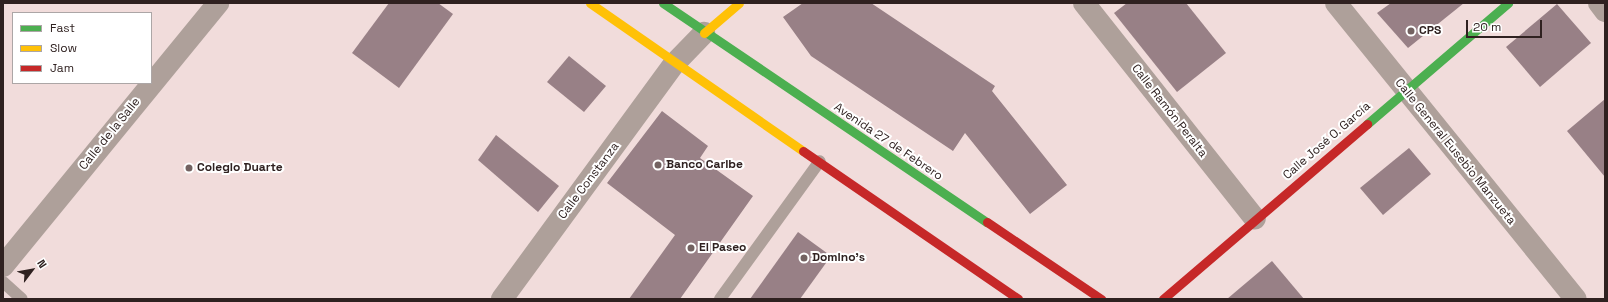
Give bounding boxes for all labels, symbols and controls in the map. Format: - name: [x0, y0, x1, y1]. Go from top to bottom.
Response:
- legend: [12, 12, 152, 84]
- scale bar: [1468, 12, 1544, 38]
- text: 20 m: [1473, 19, 1501, 35]
- text: Fast: [50, 20, 75, 36]
- place label: CPS: [1419, 24, 1441, 38]
- marker: CPS: [1406, 26, 1416, 36]
- text: Slow: [50, 40, 77, 56]
- text: Jam: [50, 60, 74, 76]
- street label: Calle Ramón Peralta: [1128, 62, 1210, 160]
- street label: Calle General Eusebio Manzueta: [1392, 76, 1518, 228]
- street label: Calle de la Salle: [76, 95, 144, 173]
- street label: Calle José O. García: [1280, 99, 1374, 183]
- street label: Avenida 27 de Febrero: [831, 100, 945, 184]
- street label: Calle Constanza: [556, 140, 622, 222]
- place label: Banco Caribe: [666, 158, 743, 172]
- marker: Banco Caribe: [653, 160, 663, 170]
- place label: Colegio Duarte: [197, 161, 283, 175]
- marker: Colegio Duarte: [184, 163, 194, 173]
- place label: El Paseo: [699, 241, 746, 255]
- marker: El Paseo: [686, 243, 696, 253]
- north arrow: [12, 250, 52, 290]
- place label: Domino's: [812, 251, 865, 265]
- marker: Domino's: [799, 253, 809, 263]
- text: N: [34, 257, 50, 270]

